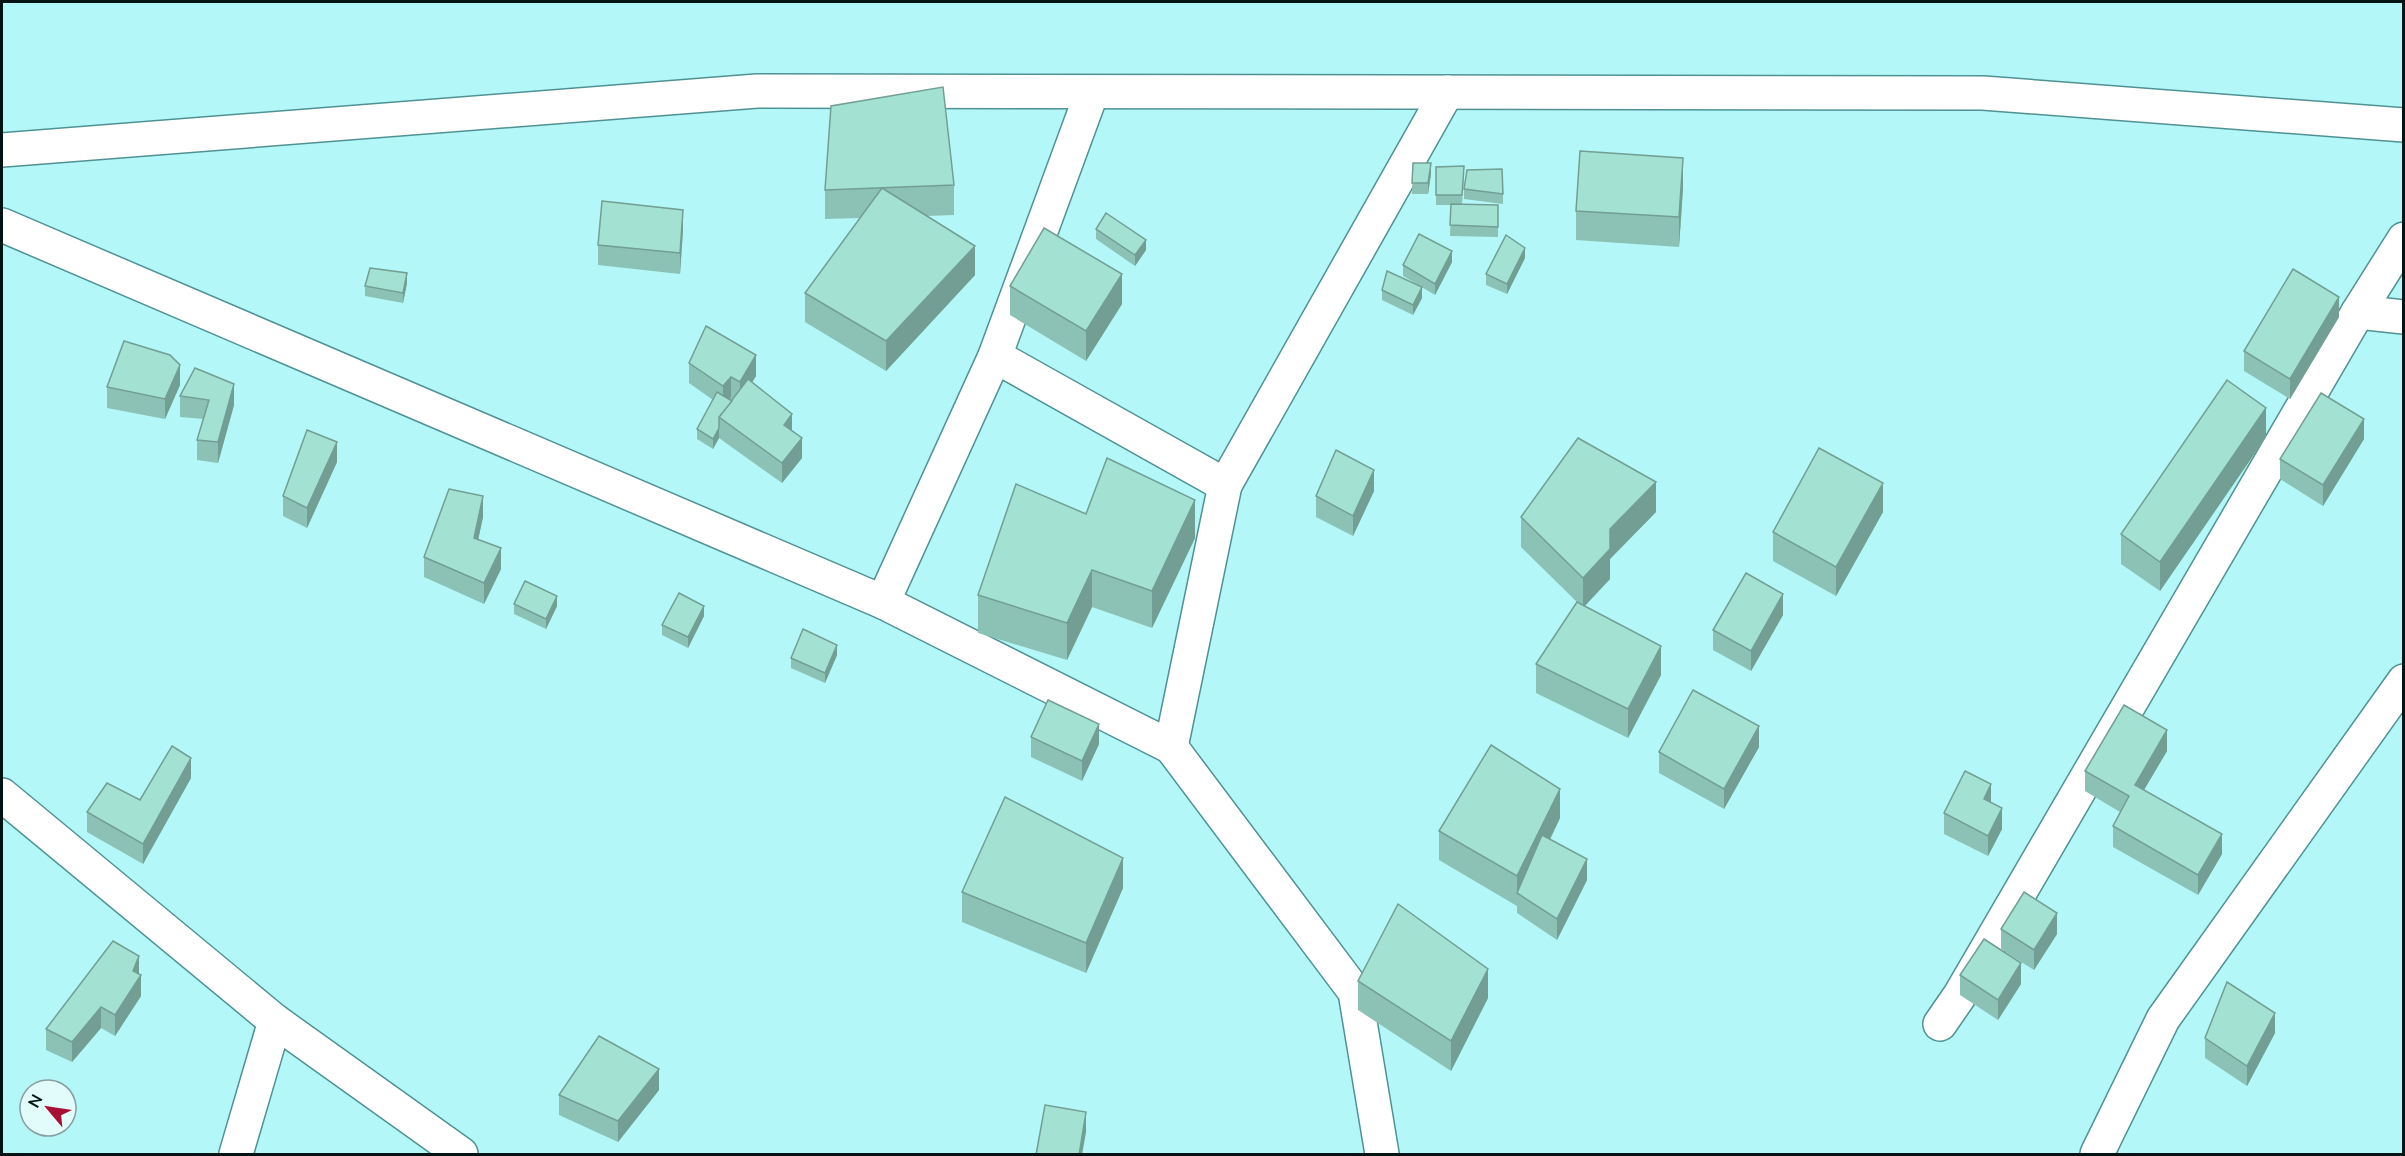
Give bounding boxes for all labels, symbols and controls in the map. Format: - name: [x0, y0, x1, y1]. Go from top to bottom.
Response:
- north arrow: [18, 1078, 78, 1138]
- text: N: [23, 1091, 47, 1111]

